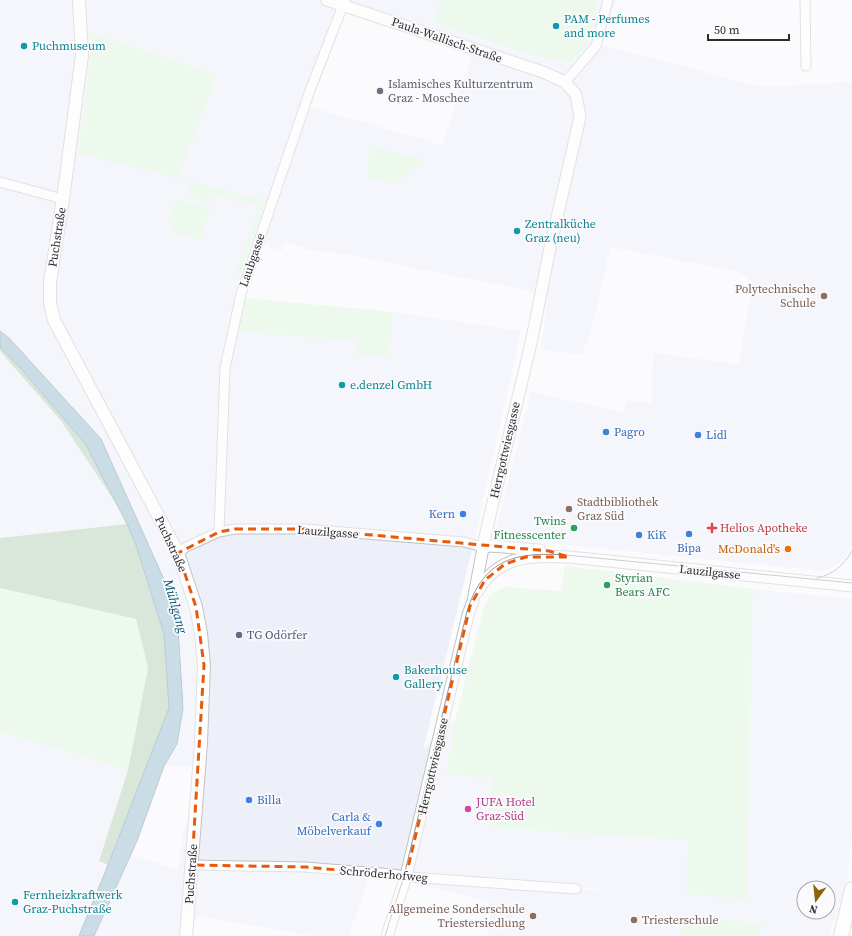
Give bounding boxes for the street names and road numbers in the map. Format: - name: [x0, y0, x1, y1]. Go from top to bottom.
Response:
- street label: Paula-Wallisch-Straße: [389, 14, 505, 66]
- street label: Puchstraße: [44, 206, 70, 268]
- street label: Laubgasse: [235, 231, 269, 289]
- street label: Herrgottwiesgasse: [486, 400, 524, 500]
- street label: Puchstraße: [151, 513, 191, 575]
- street label: Lauzilgasse: [297, 522, 359, 542]
- street label: Lauzilgasse: [679, 561, 741, 583]
- street label: Herrgottwiesgasse: [414, 716, 452, 816]
- street label: Puchstraße: [181, 843, 201, 905]
- street label: Schröderhofweg: [340, 862, 428, 886]

